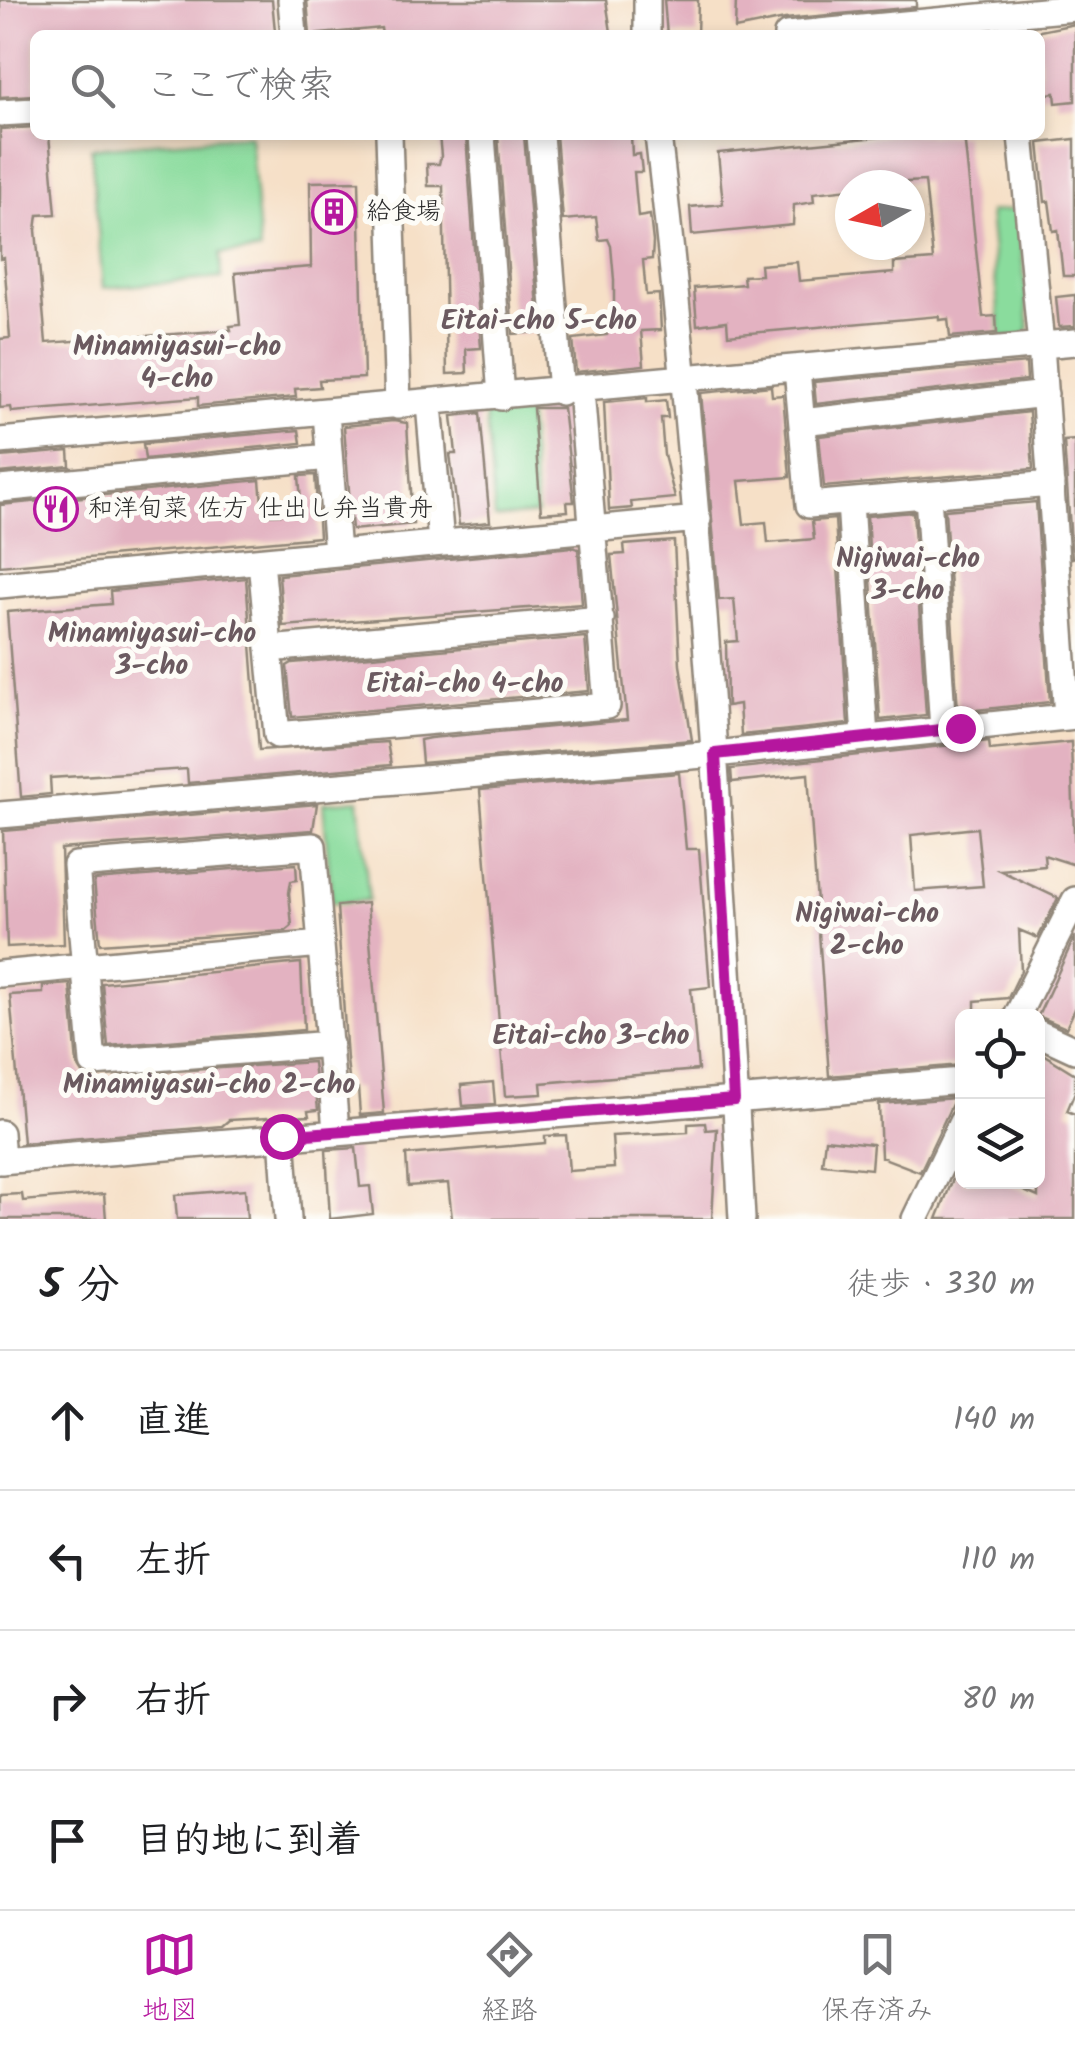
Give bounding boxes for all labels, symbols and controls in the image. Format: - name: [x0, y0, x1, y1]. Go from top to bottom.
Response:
- search box: [30, 30, 1045, 140]
- text: ここで検索: [145, 57, 335, 117]
- icon: search: [65, 58, 120, 113]
- north arrow: [835, 170, 925, 260]
- building icon: 給食場: [311, 189, 357, 235]
- place label: 給食場: [366, 192, 441, 232]
- district label: Eitai-cho 5-cho: [441, 299, 637, 344]
- district label: Minamiyasui-cho 4-cho: [73, 325, 281, 402]
- restaurant icon: 和洋旬菜 佐方 仕出し弁当貴舟: [33, 486, 79, 532]
- place label: 和洋旬菜 佐方 仕出し弁当貴舟: [88, 489, 433, 529]
- district label: Nigiwai-cho 3-cho: [836, 537, 980, 614]
- district label: Minamiyasui-cho 3-cho: [48, 612, 256, 689]
- district label: Eitai-cho 4-cho: [366, 662, 564, 707]
- route end: [938, 706, 984, 752]
- district label: Nigiwai-cho 2-cho: [795, 892, 939, 969]
- map controls: [955, 1009, 1045, 1189]
- button: locate: [955, 1009, 1045, 1099]
- district label: Eitai-cho 3-cho: [492, 1014, 690, 1059]
- district label: Minamiyasui-cho 2-cho: [63, 1063, 356, 1108]
- button: layers: [955, 1099, 1045, 1189]
- route start: [260, 1114, 306, 1160]
- text: 5 分: [40, 1253, 119, 1320]
- text: 徒歩 · 330 m: [847, 1260, 1035, 1311]
- text: 直進: [135, 1392, 211, 1452]
- icon: ahead: [40, 1393, 95, 1448]
- text: 140 m: [953, 1395, 1035, 1446]
- text: 左折: [135, 1532, 211, 1592]
- icon: left: [40, 1533, 95, 1588]
- text: 110 m: [961, 1535, 1035, 1586]
- text: 右折: [135, 1672, 211, 1732]
- icon: right: [40, 1673, 95, 1728]
- text: 80 m: [961, 1675, 1035, 1726]
- text: 目的地に到着: [135, 1812, 363, 1872]
- icon: arrive: [40, 1813, 95, 1868]
- tab: 地図: [142, 1927, 198, 2034]
- tab: 経路: [481, 1927, 537, 2034]
- tab: 保存済み: [821, 1927, 933, 2034]

